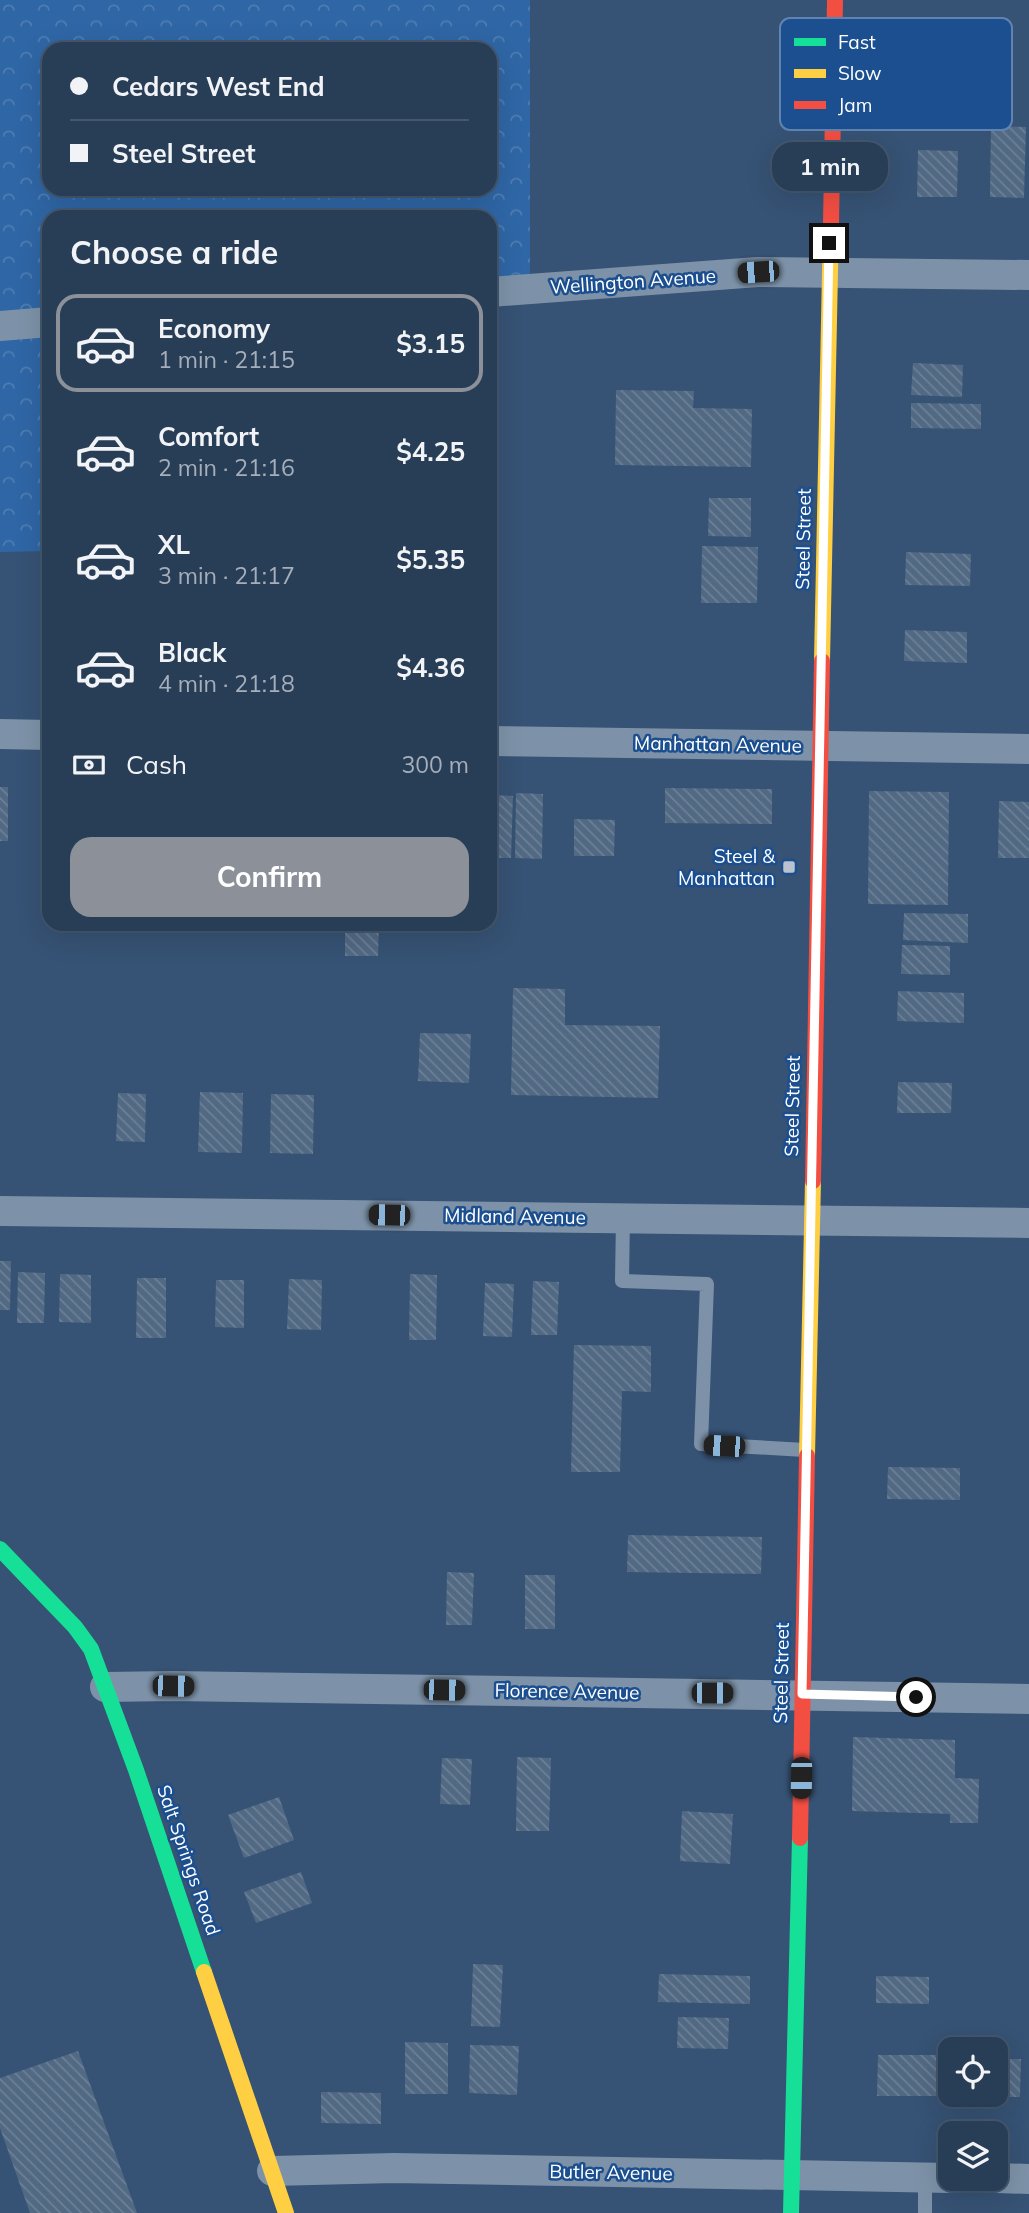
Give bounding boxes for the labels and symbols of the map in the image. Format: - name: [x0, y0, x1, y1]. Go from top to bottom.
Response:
- legend: [780, 18, 1012, 130]
- text: Fast: [838, 30, 876, 54]
- text: Slow: [838, 61, 882, 85]
- text: Jam: [838, 93, 872, 117]
- callout: 1 min: [771, 142, 887, 190]
- route end: [813, 227, 845, 259]
- car: [737, 260, 780, 284]
- street label: Wellington Avenue: [549, 263, 717, 299]
- street label: Steel Street: [790, 488, 816, 590]
- street label: Manhattan Avenue: [634, 731, 802, 757]
- place label: Steel & Manhattan: [678, 844, 776, 890]
- marker: Steel & Manhattan: [781, 859, 797, 875]
- street label: Steel Street: [779, 1055, 805, 1157]
- street label: Midland Avenue: [444, 1203, 586, 1229]
- car: [368, 1204, 411, 1226]
- car: [703, 1434, 746, 1458]
- street label: Steel Street: [768, 1622, 794, 1724]
- car: [152, 1675, 195, 1697]
- street label: Florence Avenue: [494, 1678, 640, 1704]
- car: [423, 1679, 466, 1701]
- route start: [900, 1681, 932, 1713]
- car: [692, 1683, 734, 1704]
- car: [791, 1757, 812, 1799]
- street label: Salt Springs Road: [152, 1782, 226, 1938]
- street label: Butler Avenue: [549, 2159, 673, 2185]

